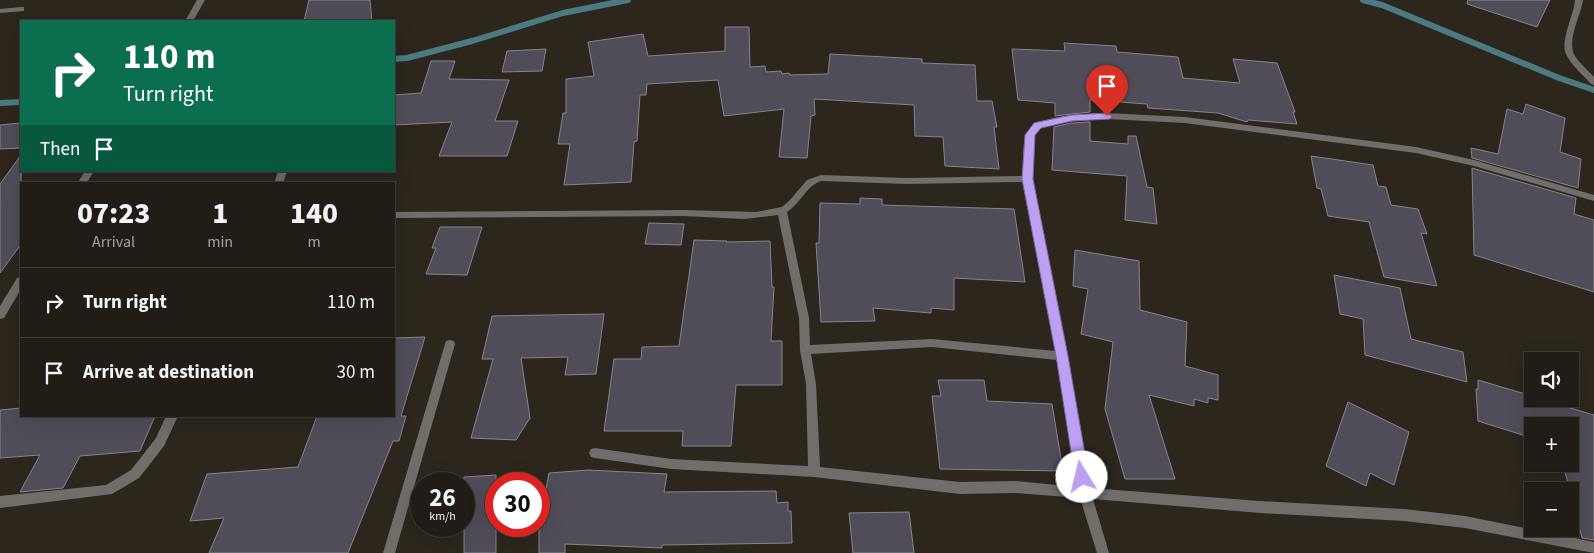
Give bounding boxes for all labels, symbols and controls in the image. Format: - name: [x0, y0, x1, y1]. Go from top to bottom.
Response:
- text: 110 m: [123, 32, 215, 82]
- icon: right: [40, 40, 105, 105]
- pin: [1086, 65, 1128, 116]
- icon: arrive: [1093, 72, 1121, 100]
- text: Turn right: [123, 78, 213, 110]
- icon: arrive: [90, 135, 118, 163]
- text: Then: [40, 136, 80, 163]
- text: 07:23: [77, 192, 150, 235]
- text: 1: [212, 192, 228, 235]
- text: 140: [290, 192, 338, 235]
- text: Arrival: [92, 231, 135, 253]
- text: min: [207, 231, 233, 253]
- text: m: [307, 231, 321, 253]
- icon: right: [40, 289, 68, 317]
- text: Turn right: [83, 289, 167, 316]
- text: 110 m: [327, 289, 375, 316]
- map controls: [1524, 352, 1579, 537]
- button: sound: [1524, 352, 1579, 407]
- icon: arrive: [40, 359, 68, 387]
- text: Arrive at destination: [83, 359, 254, 386]
- text: 30 m: [337, 359, 375, 386]
- button: +: [1524, 417, 1579, 472]
- position arrow: [1055, 450, 1107, 502]
- speed limit sign: 30: [485, 472, 550, 537]
- text: 26: [429, 480, 456, 516]
- button: −: [1524, 482, 1579, 537]
- text: km/h: [429, 508, 456, 525]

